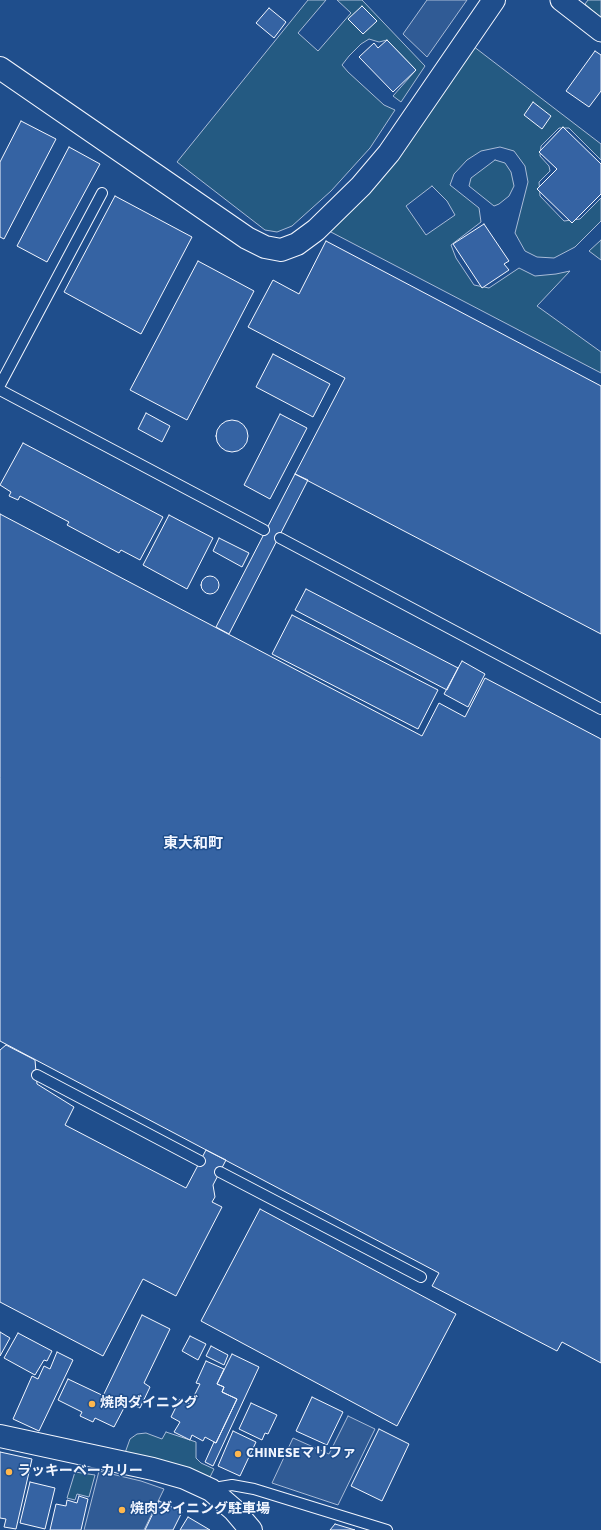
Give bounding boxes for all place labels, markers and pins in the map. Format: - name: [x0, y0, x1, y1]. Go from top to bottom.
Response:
- place label: 焼肉ダイニング: [100, 1396, 198, 1412]
- marker: 焼肉ダイニング: [87, 1399, 97, 1409]
- place label: CHINESEマリファ: [246, 1446, 356, 1462]
- marker: CHINESEマリファ: [233, 1449, 243, 1459]
- place label: ラッキーベーカリー: [17, 1464, 143, 1480]
- marker: ラッキーベーカリー: [4, 1467, 14, 1477]
- place label: 焼肉ダイニング駐車場: [130, 1502, 270, 1518]
- marker: 焼肉ダイニング駐車場: [117, 1505, 127, 1515]

